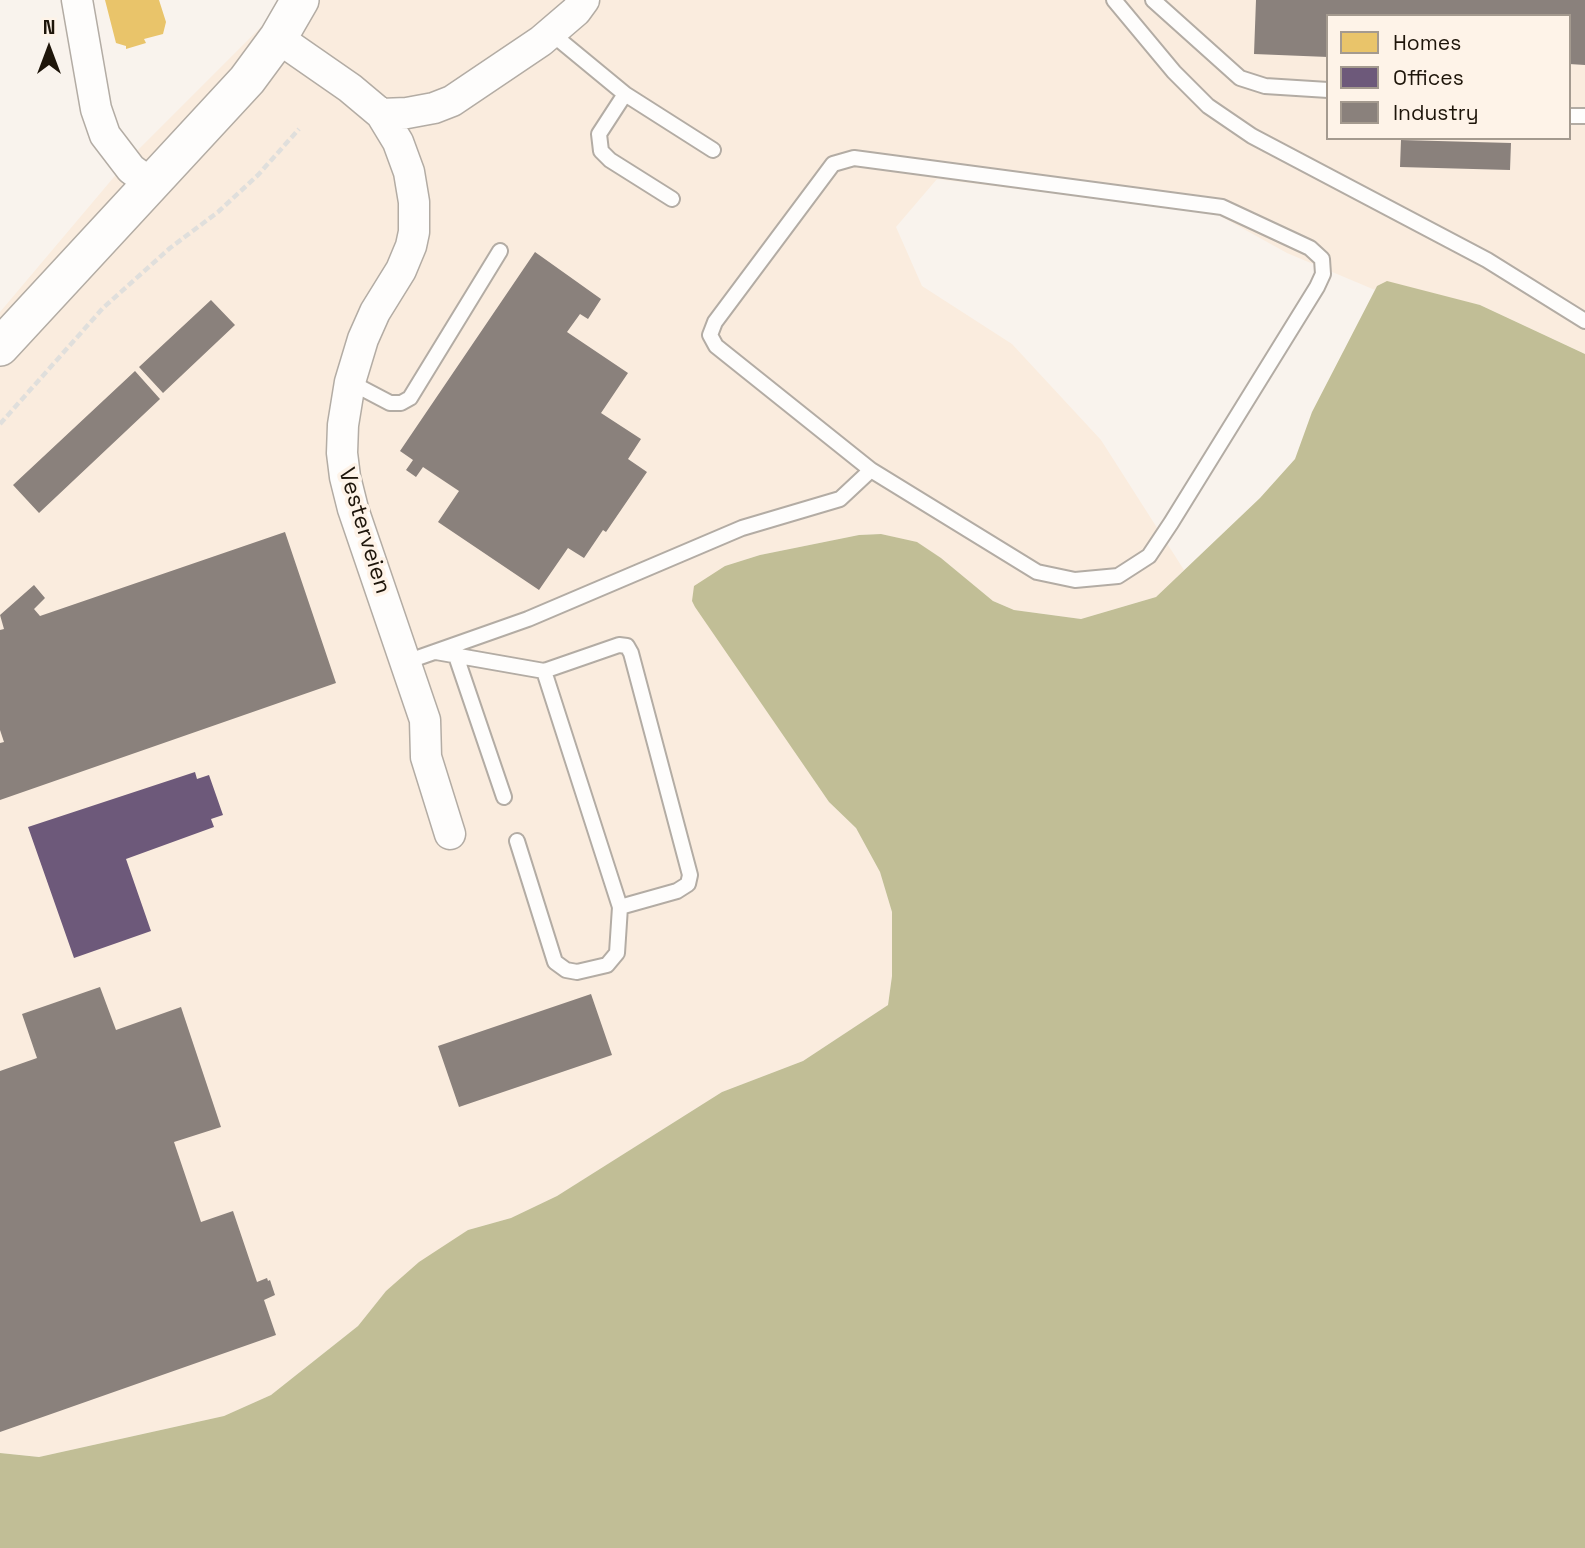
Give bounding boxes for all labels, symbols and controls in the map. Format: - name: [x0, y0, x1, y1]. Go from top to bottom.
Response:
- north arrow: [14, 14, 84, 84]
- legend: [1326, 14, 1571, 140]
- text: N: [43, 15, 55, 40]
- text: Homes: [1393, 29, 1461, 56]
- text: Offices: [1393, 64, 1464, 91]
- text: Industry: [1393, 99, 1479, 126]
- street label: Vesterveien: [332, 465, 396, 597]

